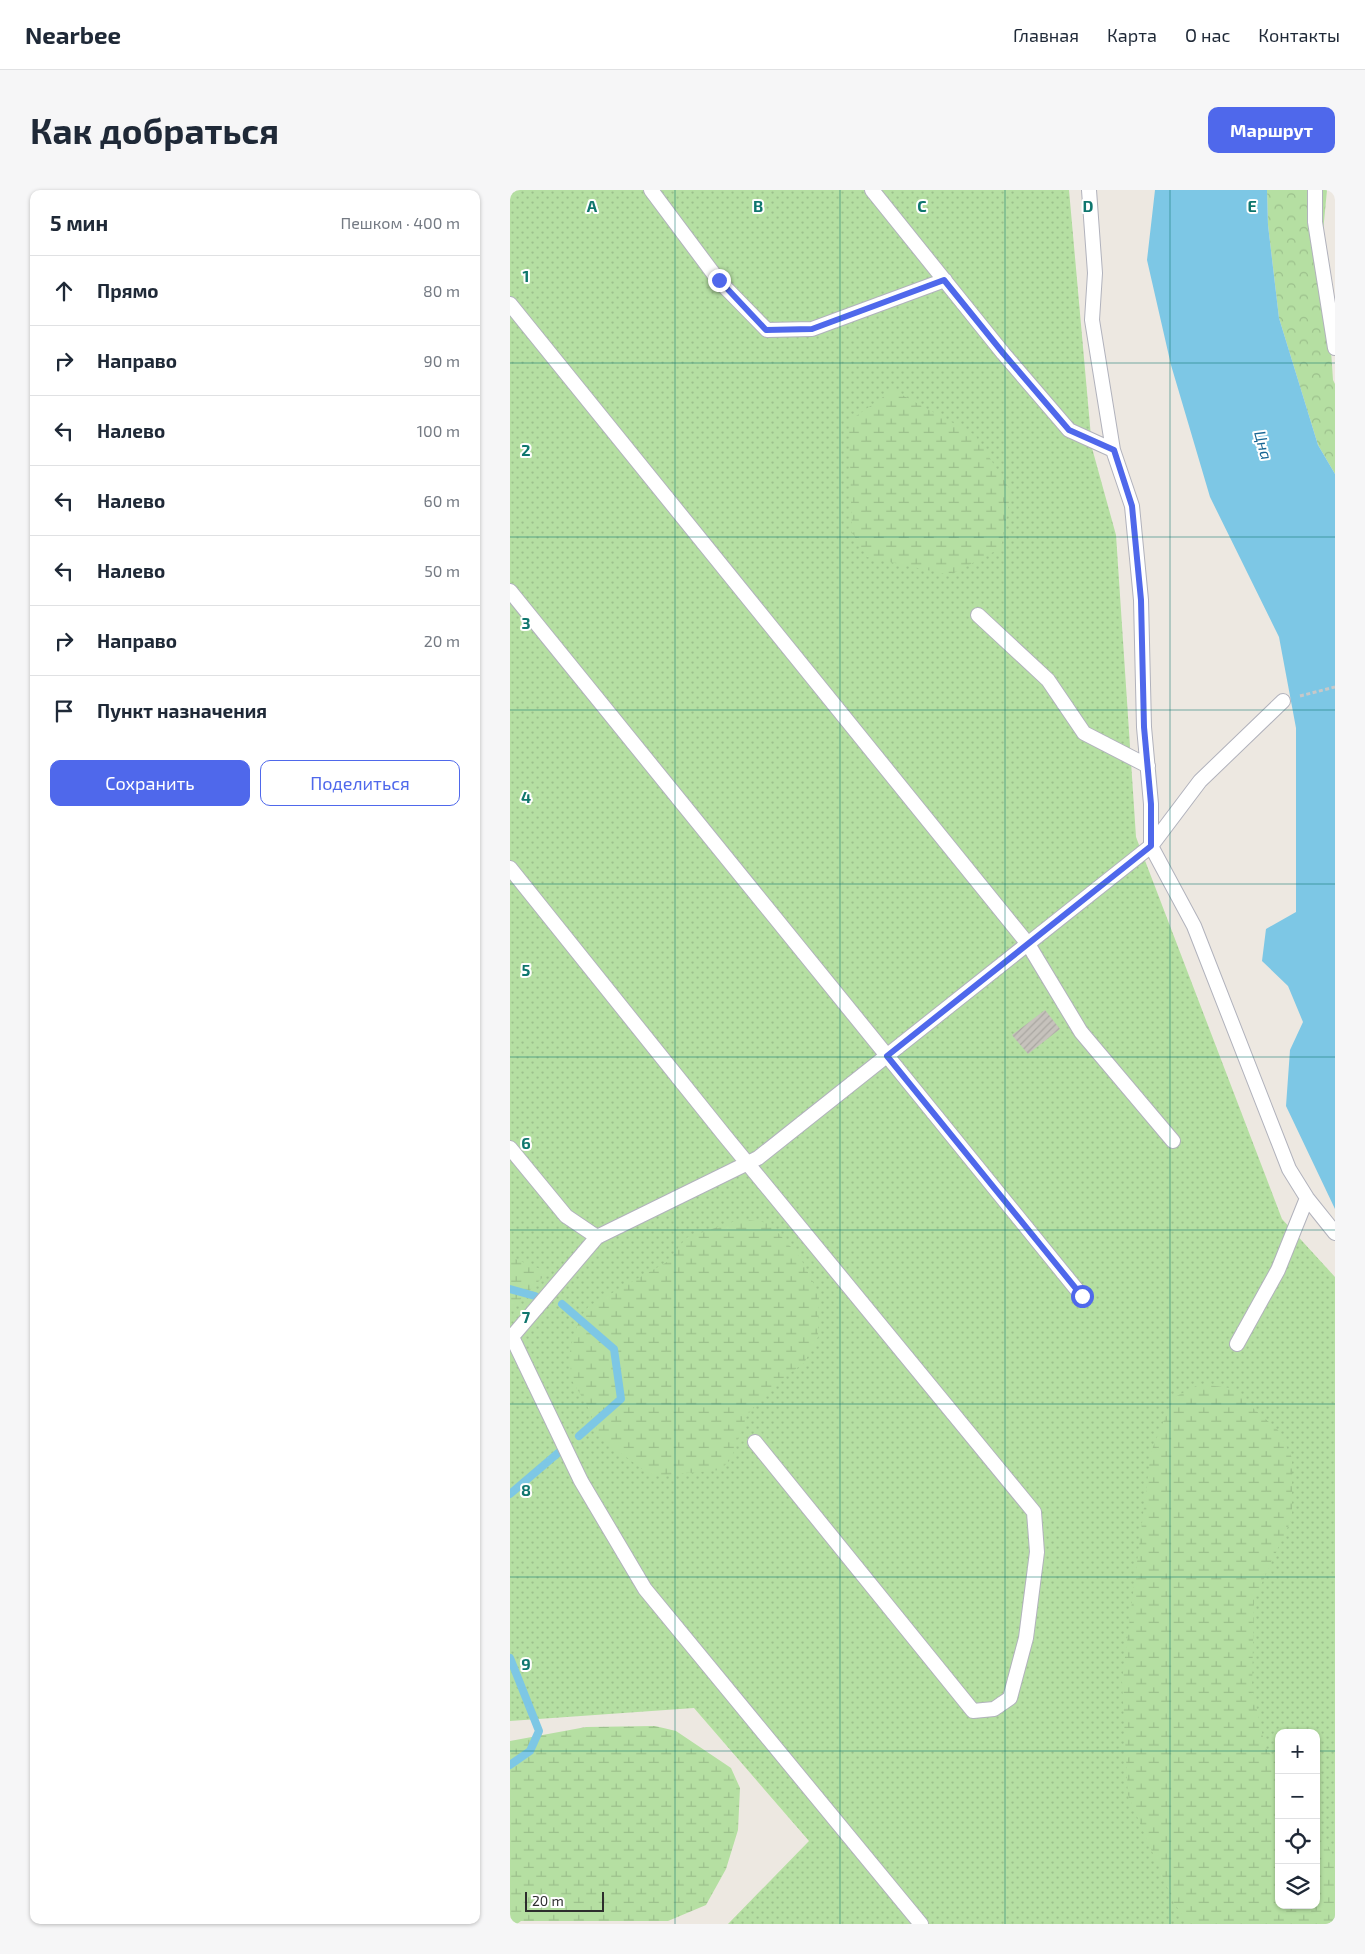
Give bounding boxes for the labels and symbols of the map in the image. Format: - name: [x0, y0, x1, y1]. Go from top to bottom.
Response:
- text: A: [587, 196, 598, 215]
- text: B: [753, 196, 763, 215]
- text: C: [917, 196, 927, 215]
- text: D: [1083, 196, 1094, 215]
- text: E: [1247, 196, 1257, 215]
- text: 1: [523, 266, 529, 285]
- route end: [708, 269, 731, 292]
- water label: Цна: [1251, 428, 1277, 462]
- text: 2: [521, 440, 531, 459]
- text: 3: [521, 613, 531, 632]
- text: 4: [521, 787, 531, 806]
- text: 5: [522, 960, 531, 979]
- text: 6: [521, 1133, 531, 1152]
- route start: [1071, 1285, 1094, 1308]
- text: 7: [522, 1307, 531, 1326]
- text: 8: [521, 1480, 531, 1499]
- text: 9: [521, 1654, 531, 1673]
- scale bar: [525, 1889, 604, 1912]

